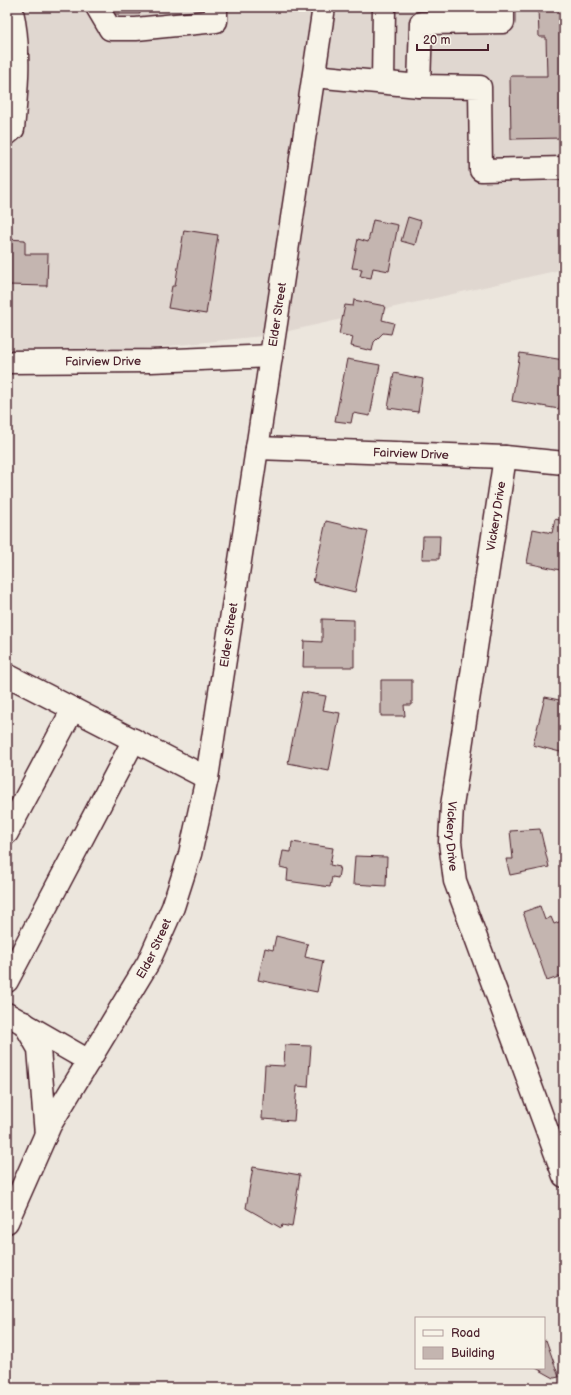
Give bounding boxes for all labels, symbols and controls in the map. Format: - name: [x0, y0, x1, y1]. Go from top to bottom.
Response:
- scale bar: [417, 26, 488, 52]
- text: 20 m: [423, 33, 450, 48]
- street label: Elder Street: [266, 281, 290, 348]
- street label: Fairview Drive: [65, 354, 141, 370]
- street label: Fairview Drive: [373, 445, 449, 463]
- street label: Vickery Drive: [484, 480, 509, 552]
- street label: Elder Street: [217, 602, 242, 668]
- street label: Vickery Drive: [442, 800, 461, 872]
- street label: Elder Street: [133, 916, 175, 982]
- legend: [415, 1317, 545, 1369]
- text: Road: [451, 1326, 480, 1341]
- text: Building: [451, 1346, 495, 1361]

